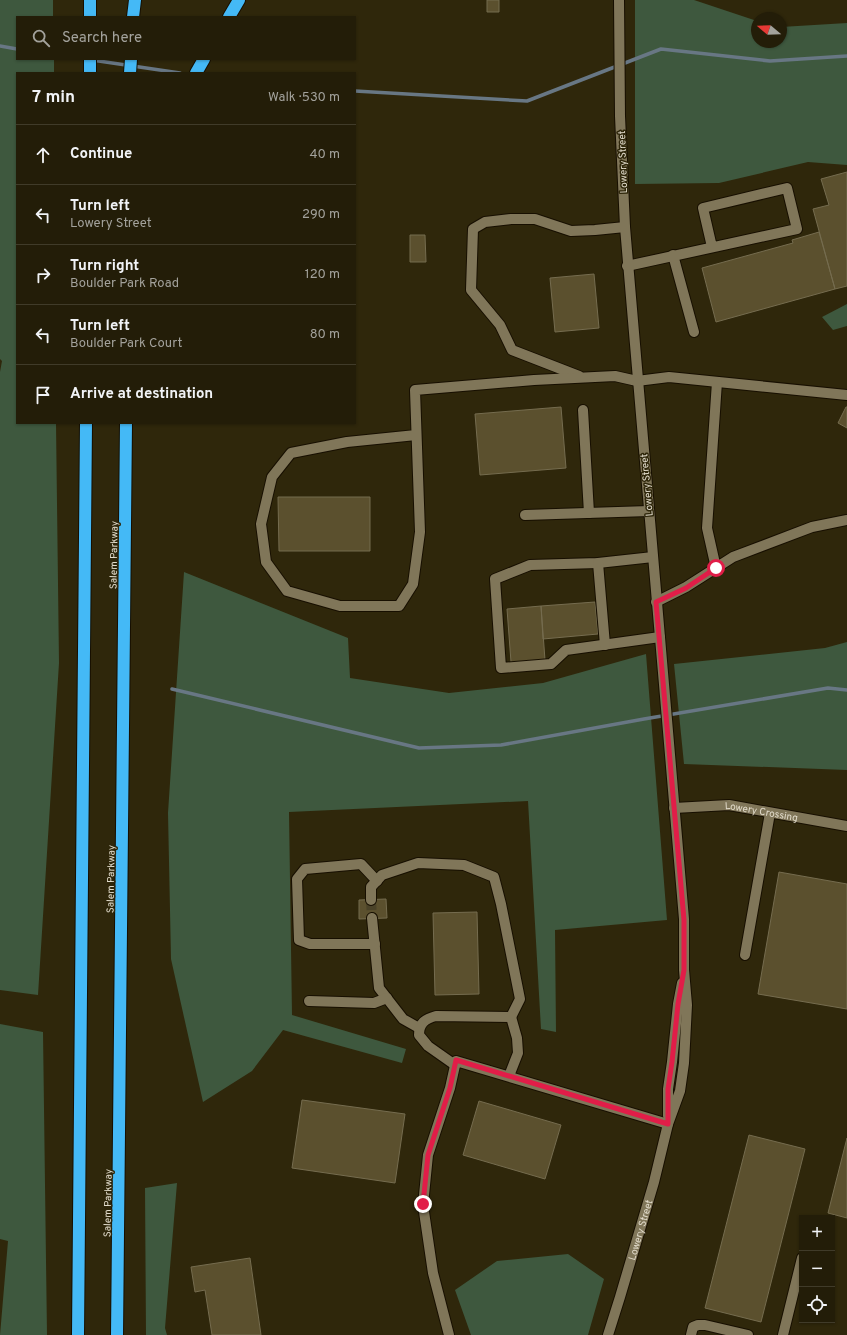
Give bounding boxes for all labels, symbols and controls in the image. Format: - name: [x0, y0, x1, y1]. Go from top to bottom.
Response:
- north arrow: [751, 12, 787, 48]
- search box: [16, 16, 356, 60]
- icon: search: [30, 27, 52, 49]
- text: Search here: [62, 29, 142, 48]
- text: 7 min: [32, 87, 75, 109]
- text: Walk · 530 m: [268, 90, 340, 106]
- street label: Lowery Street: [616, 130, 631, 194]
- icon: ahead: [32, 144, 54, 166]
- text: Continue: [70, 145, 132, 164]
- text: 40 m: [310, 147, 340, 163]
- text: Turn left: [70, 197, 130, 216]
- icon: left: [32, 204, 54, 226]
- text: 290 m: [302, 207, 340, 223]
- text: Lowery Street: [70, 216, 152, 232]
- text: Turn right: [70, 257, 139, 276]
- icon: right: [32, 264, 54, 286]
- text: 120 m: [305, 267, 340, 283]
- text: Boulder Park Road: [70, 276, 179, 292]
- text: Turn left: [70, 317, 130, 336]
- icon: left: [32, 324, 54, 346]
- text: 80 m: [310, 327, 340, 343]
- text: Boulder Park Court: [70, 336, 182, 352]
- icon: arrive: [32, 384, 54, 406]
- text: Arrive at destination: [70, 385, 213, 404]
- street label: Lowery Street: [638, 453, 657, 517]
- street label: Salem Parkway: [107, 521, 122, 589]
- route start: [707, 559, 725, 577]
- street label: Lowery Crossing: [725, 800, 799, 825]
- street label: Salem Parkway: [104, 845, 119, 913]
- street label: Salem Parkway: [101, 1169, 116, 1237]
- route end: [414, 1195, 432, 1213]
- street label: Lowery Street: [626, 1198, 657, 1262]
- map controls: [799, 1215, 835, 1323]
- button: +: [799, 1215, 835, 1251]
- button: −: [799, 1251, 835, 1287]
- button: locate: [799, 1287, 835, 1323]

